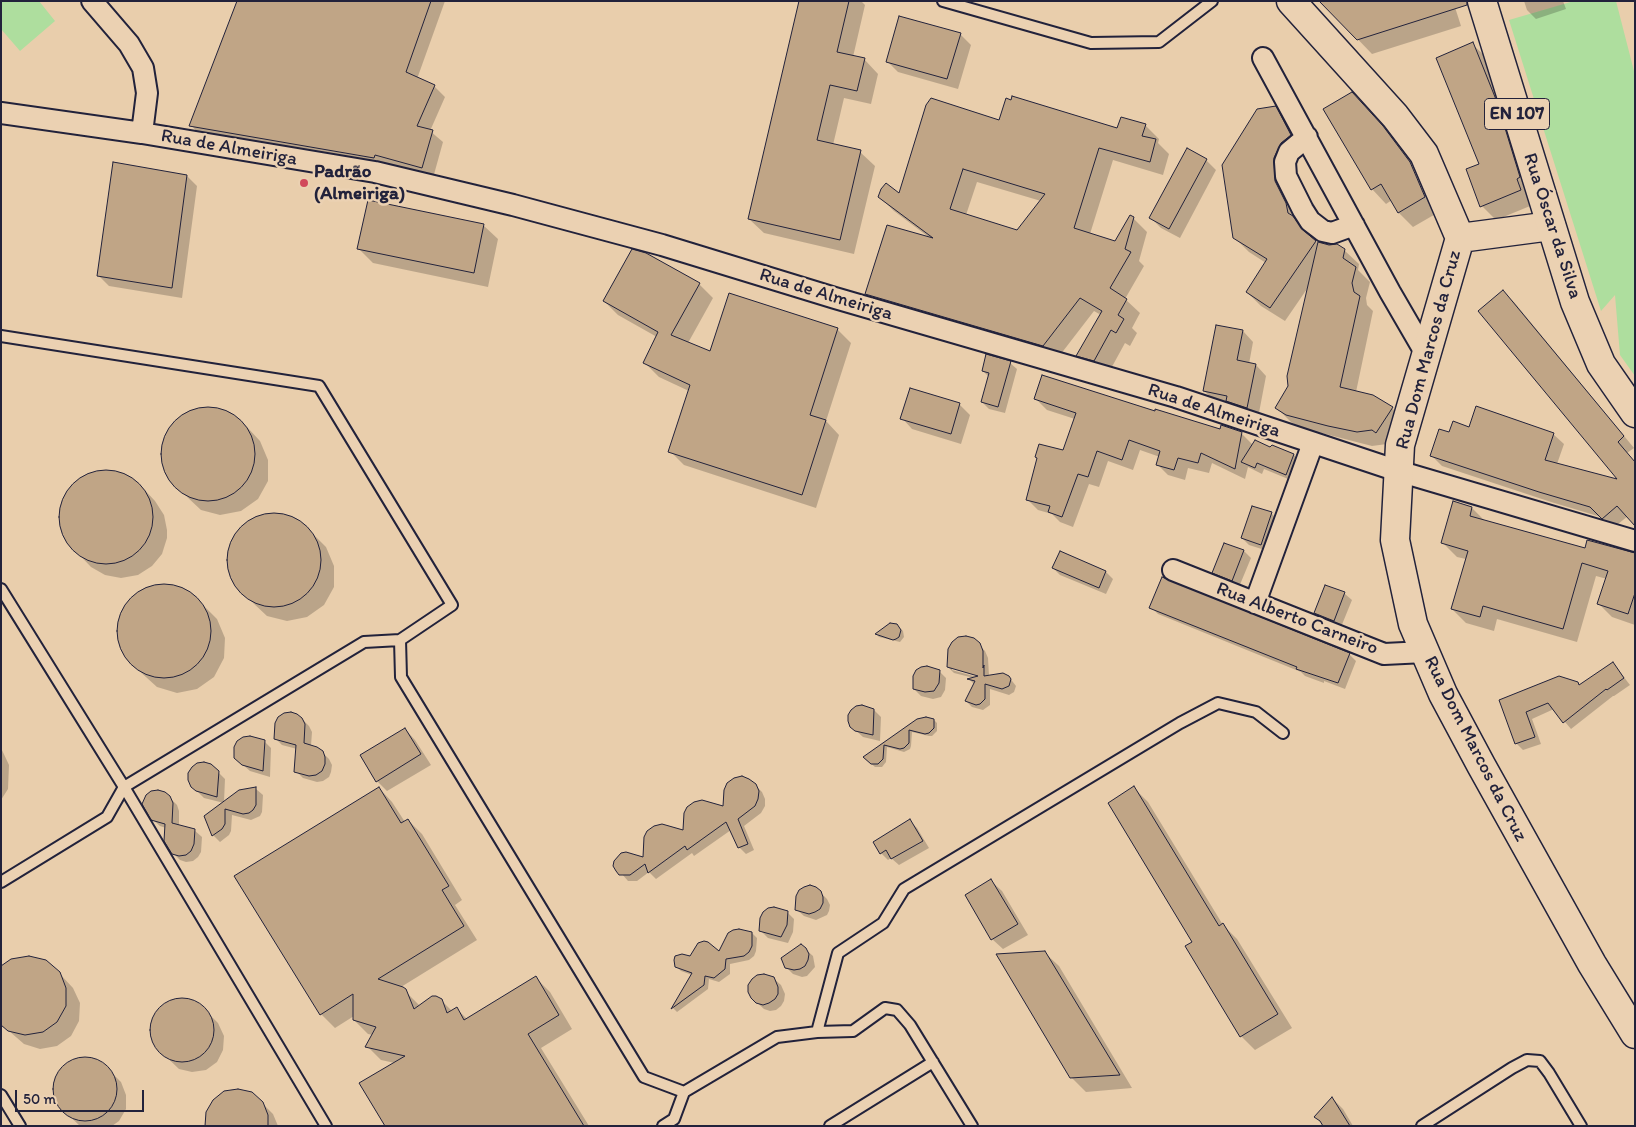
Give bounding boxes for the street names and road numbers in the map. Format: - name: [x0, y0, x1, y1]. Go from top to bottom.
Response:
- road number: EN 107: [1484, 98, 1550, 130]
- street label: Rua de Almeiriga: [159, 125, 299, 171]
- street label: Rua Óscar da Silva: [1518, 150, 1586, 302]
- street label: Rua Dom Marcos da Cruz: [1391, 248, 1467, 452]
- street label: Rua de Almeiriga: [757, 264, 895, 326]
- street label: Rua de Almeiriga: [1145, 379, 1283, 443]
- street label: Rua Alberto Carneiro: [1213, 578, 1381, 660]
- street label: Rua Dom Marcos da Cruz: [1418, 652, 1532, 846]

